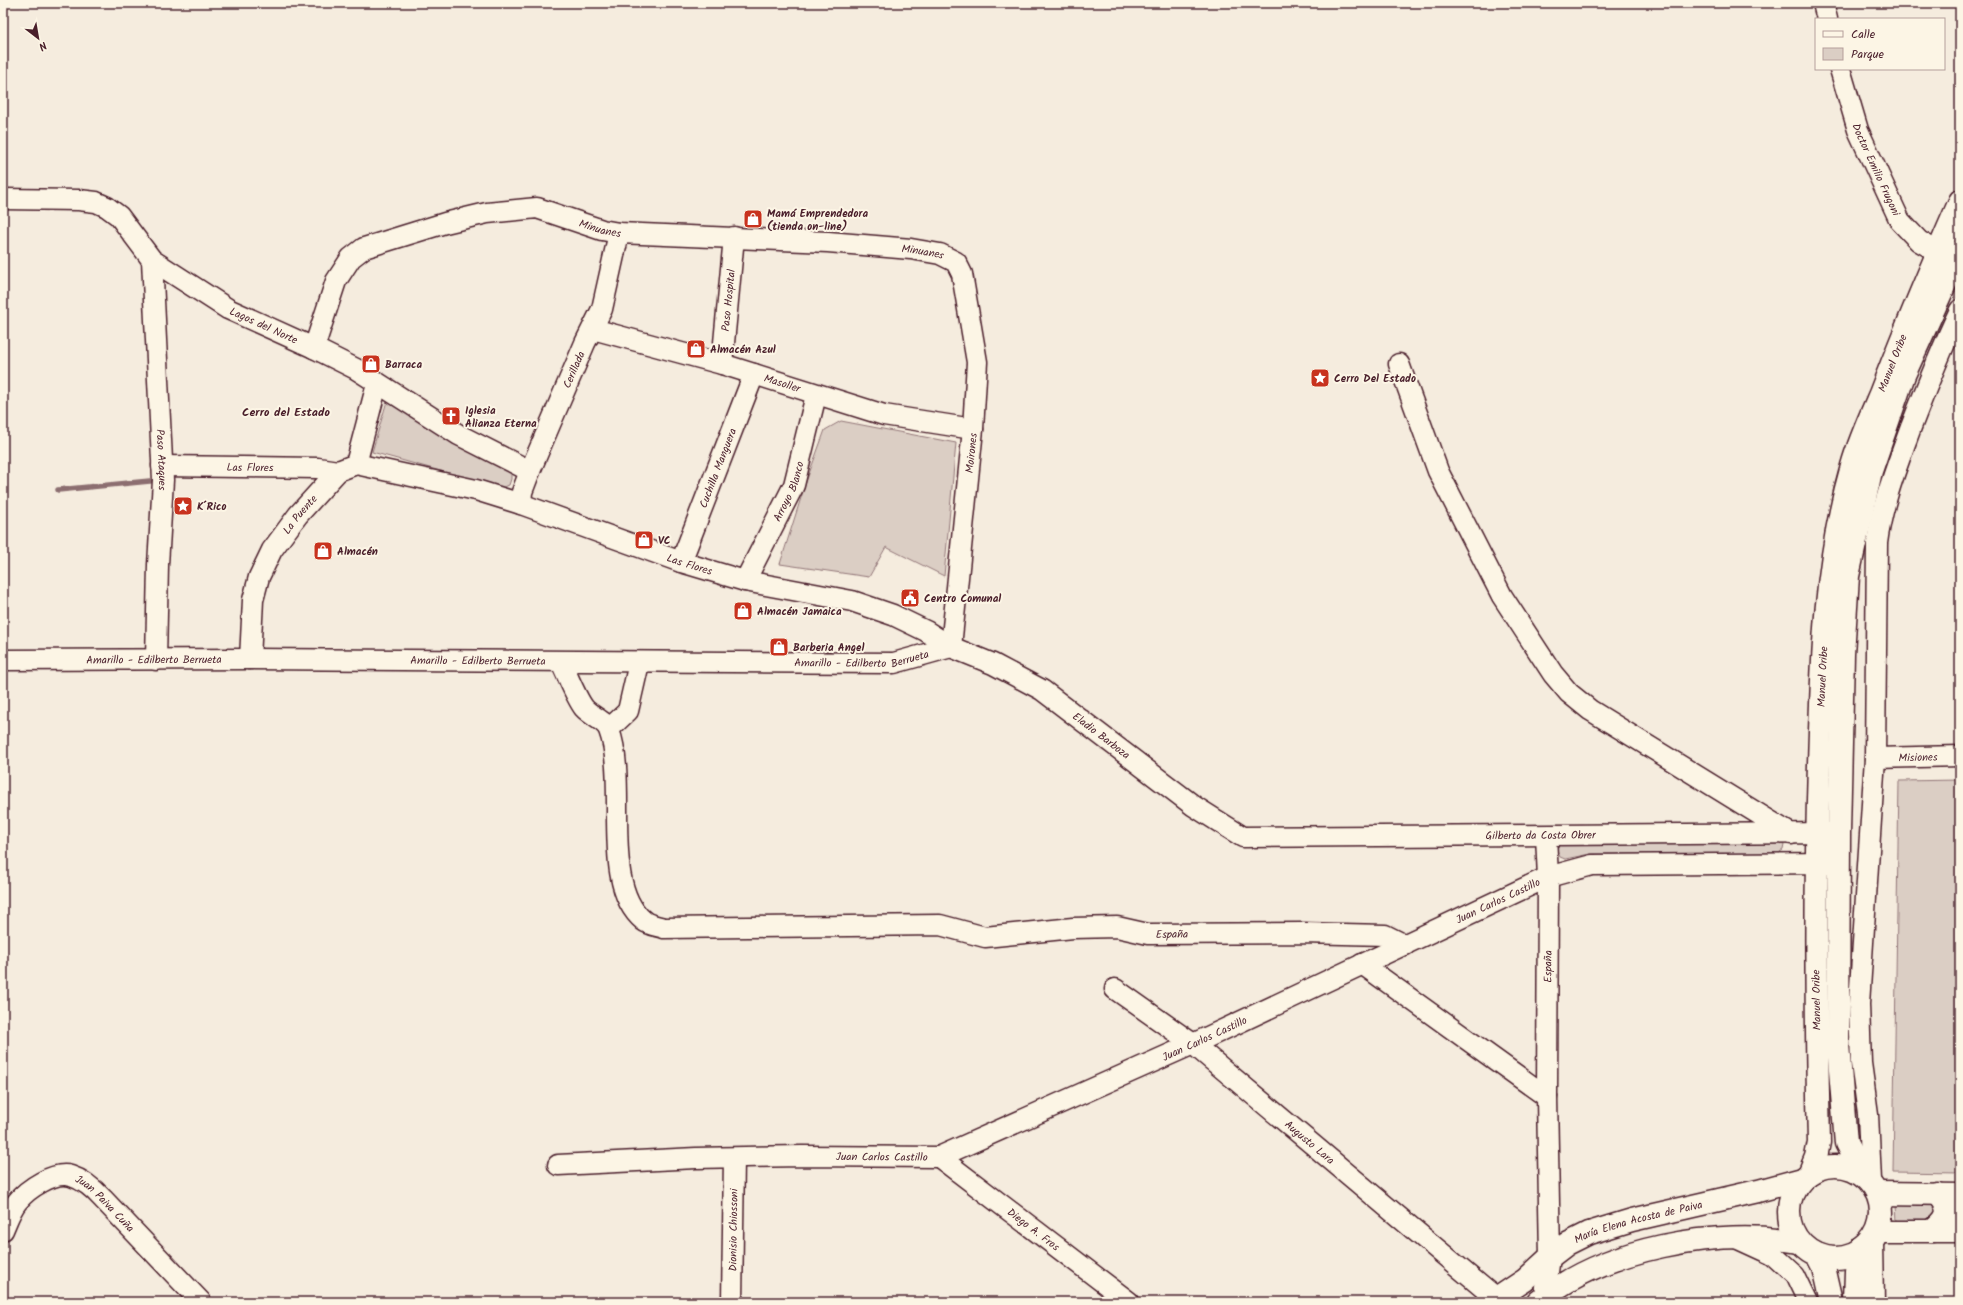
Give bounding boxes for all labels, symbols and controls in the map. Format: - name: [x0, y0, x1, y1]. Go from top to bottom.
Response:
- north arrow: [18, 18, 58, 58]
- legend: [1815, 18, 1945, 70]
- text: Calle: [1851, 25, 1876, 44]
- text: N: [35, 36, 50, 55]
- text: Parque: [1851, 45, 1885, 64]
- street label: Doctor Emilio Frugoni: [1846, 121, 1905, 219]
- place label: Mamá Emprendedora (tienda on-line): [767, 205, 869, 236]
- shop icon: Mamá Emprendedora (tienda on-line): [742, 208, 764, 230]
- street label: Minuanes: [576, 215, 623, 243]
- street label: Minuanes: [901, 240, 948, 265]
- street label: Paso Hospital: [717, 268, 741, 332]
- street label: Lagos del Norte: [226, 303, 301, 350]
- street label: Manuel Oribe: [1874, 332, 1913, 395]
- shop icon: Almacén Azul: [685, 338, 707, 360]
- place label: Almacén Azul: [710, 341, 776, 359]
- street label: Cerillada: [559, 348, 591, 391]
- shop icon: Barraca: [360, 353, 382, 375]
- place label: Barraca: [385, 356, 422, 374]
- place icon: Cerro Del Estado: [1309, 367, 1331, 389]
- street label: Masoller: [762, 370, 804, 399]
- place label: Cerro Del Estado: [1334, 370, 1416, 388]
- place label: Iglesia Alianza Eterna: [465, 402, 537, 433]
- district label: Cerro del Estado: [242, 403, 330, 422]
- church icon: Iglesia Alianza Eterna: [440, 405, 462, 427]
- street label: Cuchilla Manguera: [695, 426, 742, 511]
- street label: Paso Ataques: [150, 429, 171, 491]
- street label: Moirones: [961, 432, 983, 474]
- street label: Las Flores: [226, 459, 274, 477]
- street label: Arroyo Blanco: [769, 459, 809, 525]
- street label: La Puente: [279, 491, 322, 539]
- place icon: K´Rico: [172, 495, 194, 517]
- place label: K´Rico: [197, 498, 226, 516]
- shop icon: VC: [633, 529, 655, 551]
- place label: VC: [658, 532, 671, 550]
- shop icon: Almacén: [312, 540, 334, 562]
- place label: Almacén: [337, 543, 378, 561]
- street label: Las Flores: [664, 549, 715, 581]
- public building icon: Centro Comunal: [899, 587, 921, 609]
- place label: Centro Comunal: [924, 590, 1001, 608]
- shop icon: Almacén Jamaica: [732, 600, 754, 622]
- place label: Almacén Jamaica: [757, 603, 842, 621]
- shop icon: Barberia Angel: [768, 636, 790, 658]
- place label: Barberia Angel: [793, 639, 864, 657]
- street label: Amarillo - Edilberto Berrueta: [794, 646, 931, 673]
- street label: Manuel Oribe: [1813, 646, 1834, 708]
- street label: Amarillo - Edilberto Berrueta: [86, 651, 222, 670]
- street label: Amarillo - Edilberto Berrueta: [410, 652, 546, 671]
- street label: Eladio Barboza: [1068, 708, 1134, 764]
- street label: Misiones: [1898, 749, 1938, 767]
- street label: Gilberto da Costa Obrer: [1486, 827, 1597, 845]
- street label: Juan Carlos Castillo: [1453, 874, 1544, 929]
- street label: España: [1156, 926, 1188, 944]
- street label: España: [1540, 950, 1558, 983]
- street label: Manuel Oribe: [1807, 969, 1827, 1031]
- street label: Juan Carlos Castillo: [1159, 1012, 1250, 1067]
- street label: Augusto Lara: [1280, 1116, 1338, 1169]
- street label: Juan Carlos Castillo: [836, 1148, 928, 1167]
- street label: Juan Paiva Cuña: [72, 1171, 138, 1237]
- street label: Dionisio Chiossoni: [724, 1188, 744, 1272]
- street label: María Elena Acosta de Paiva: [1571, 1196, 1704, 1249]
- street label: Diego A. Fros: [1003, 1204, 1063, 1256]

